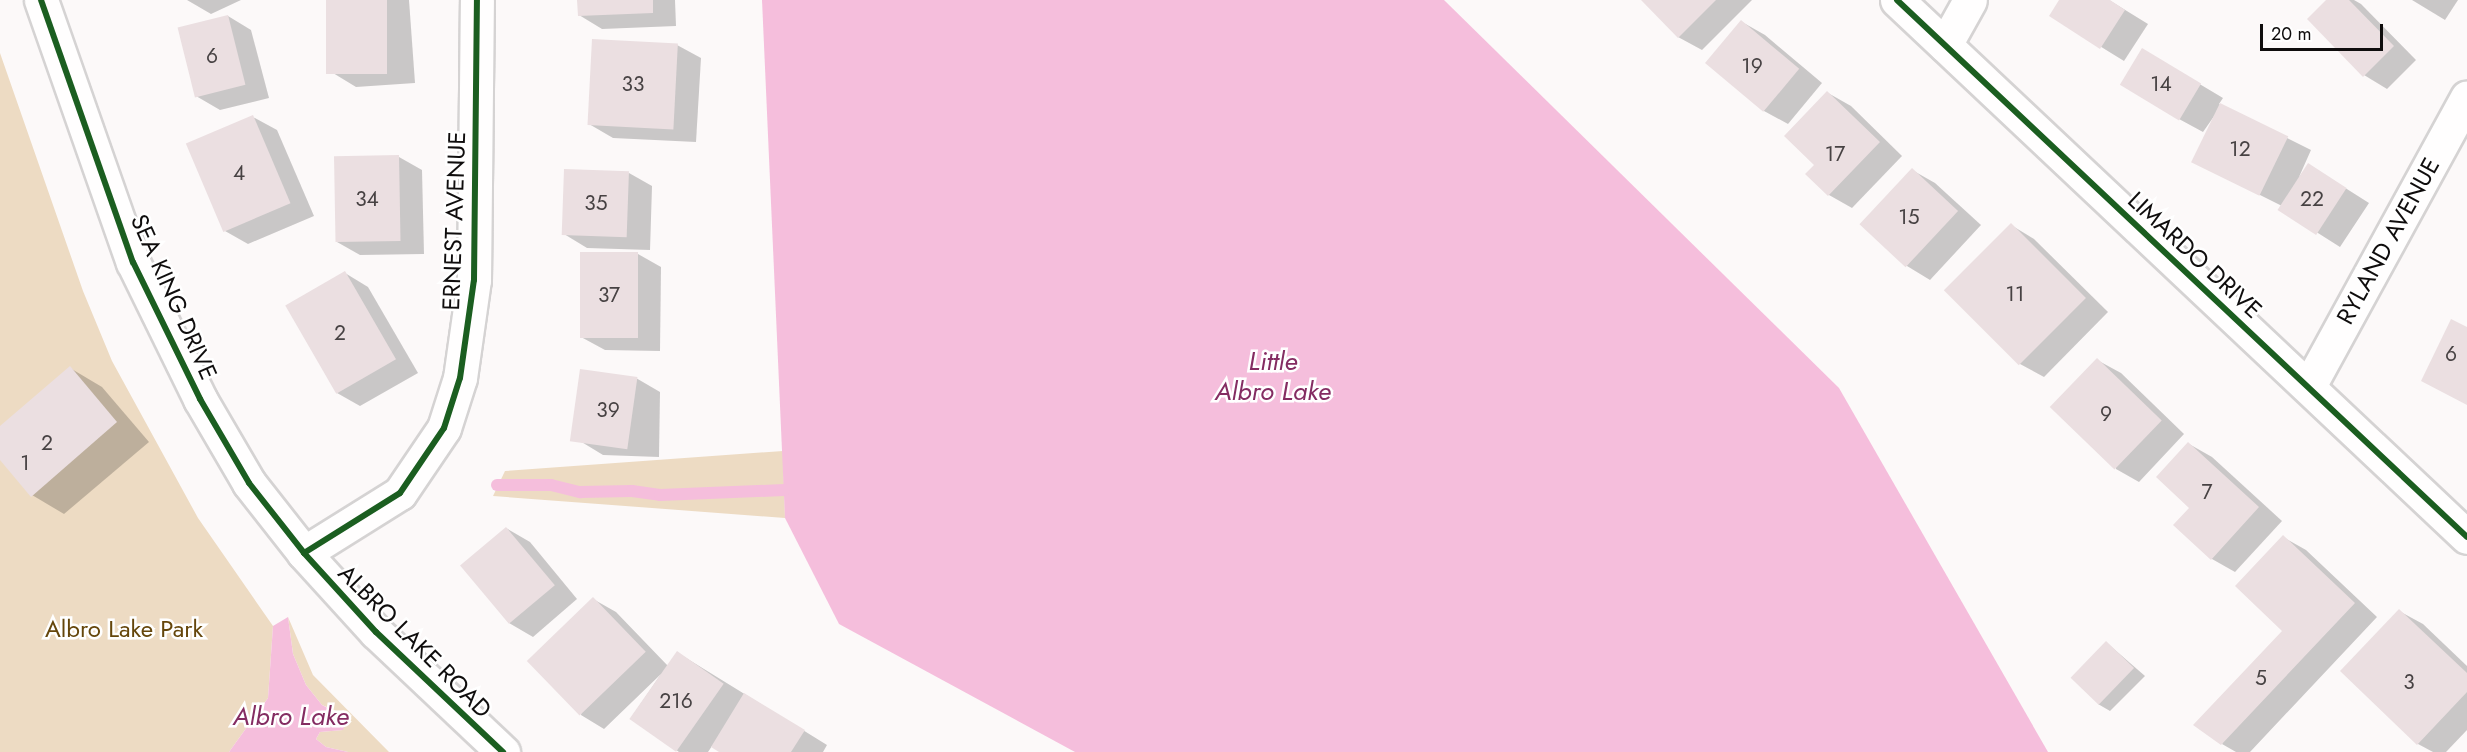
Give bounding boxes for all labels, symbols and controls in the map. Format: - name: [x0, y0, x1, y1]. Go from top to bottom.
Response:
- scale bar: [2263, 12, 2386, 50]
- text: 20 m: [2271, 21, 2311, 47]
- house number: 6: [206, 43, 218, 69]
- house number: 19: [1741, 53, 1763, 79]
- house number: 33: [622, 71, 644, 97]
- house number: 14: [2150, 71, 2172, 97]
- street label: ERNEST AVENUE: [436, 131, 472, 311]
- house number: 12: [2229, 136, 2251, 162]
- house number: 17: [1825, 141, 1845, 167]
- street label: RYLAND AVENUE: [2330, 153, 2446, 329]
- house number: 4: [233, 160, 245, 186]
- house number: 34: [355, 186, 379, 212]
- street label: LIMARDO DRIVE: [2122, 186, 2268, 324]
- house number: 22: [2300, 186, 2324, 212]
- house number: 35: [584, 190, 608, 216]
- house number: 15: [1898, 204, 1920, 230]
- street label: SEA KING DRIVE: [125, 210, 223, 384]
- house number: 11: [2006, 281, 2024, 307]
- house number: 37: [598, 282, 620, 308]
- house number: 2: [334, 320, 346, 346]
- house number: 6: [2445, 341, 2457, 367]
- water label: Little Albro Lake: [1215, 346, 1331, 408]
- house number: 39: [596, 397, 620, 423]
- house number: 9: [2100, 401, 2112, 427]
- house number: 2: [41, 430, 53, 456]
- house number: 1: [20, 450, 30, 476]
- house number: 7: [2201, 479, 2213, 505]
- street label: ALBRO LAKE ROAD: [332, 558, 498, 724]
- park label: Albro Lake Park: [45, 615, 203, 643]
- house number: 5: [2255, 665, 2267, 691]
- house number: 3: [2403, 669, 2415, 695]
- house number: 216: [659, 688, 693, 714]
- water label: Albro Lake: [233, 701, 349, 733]

